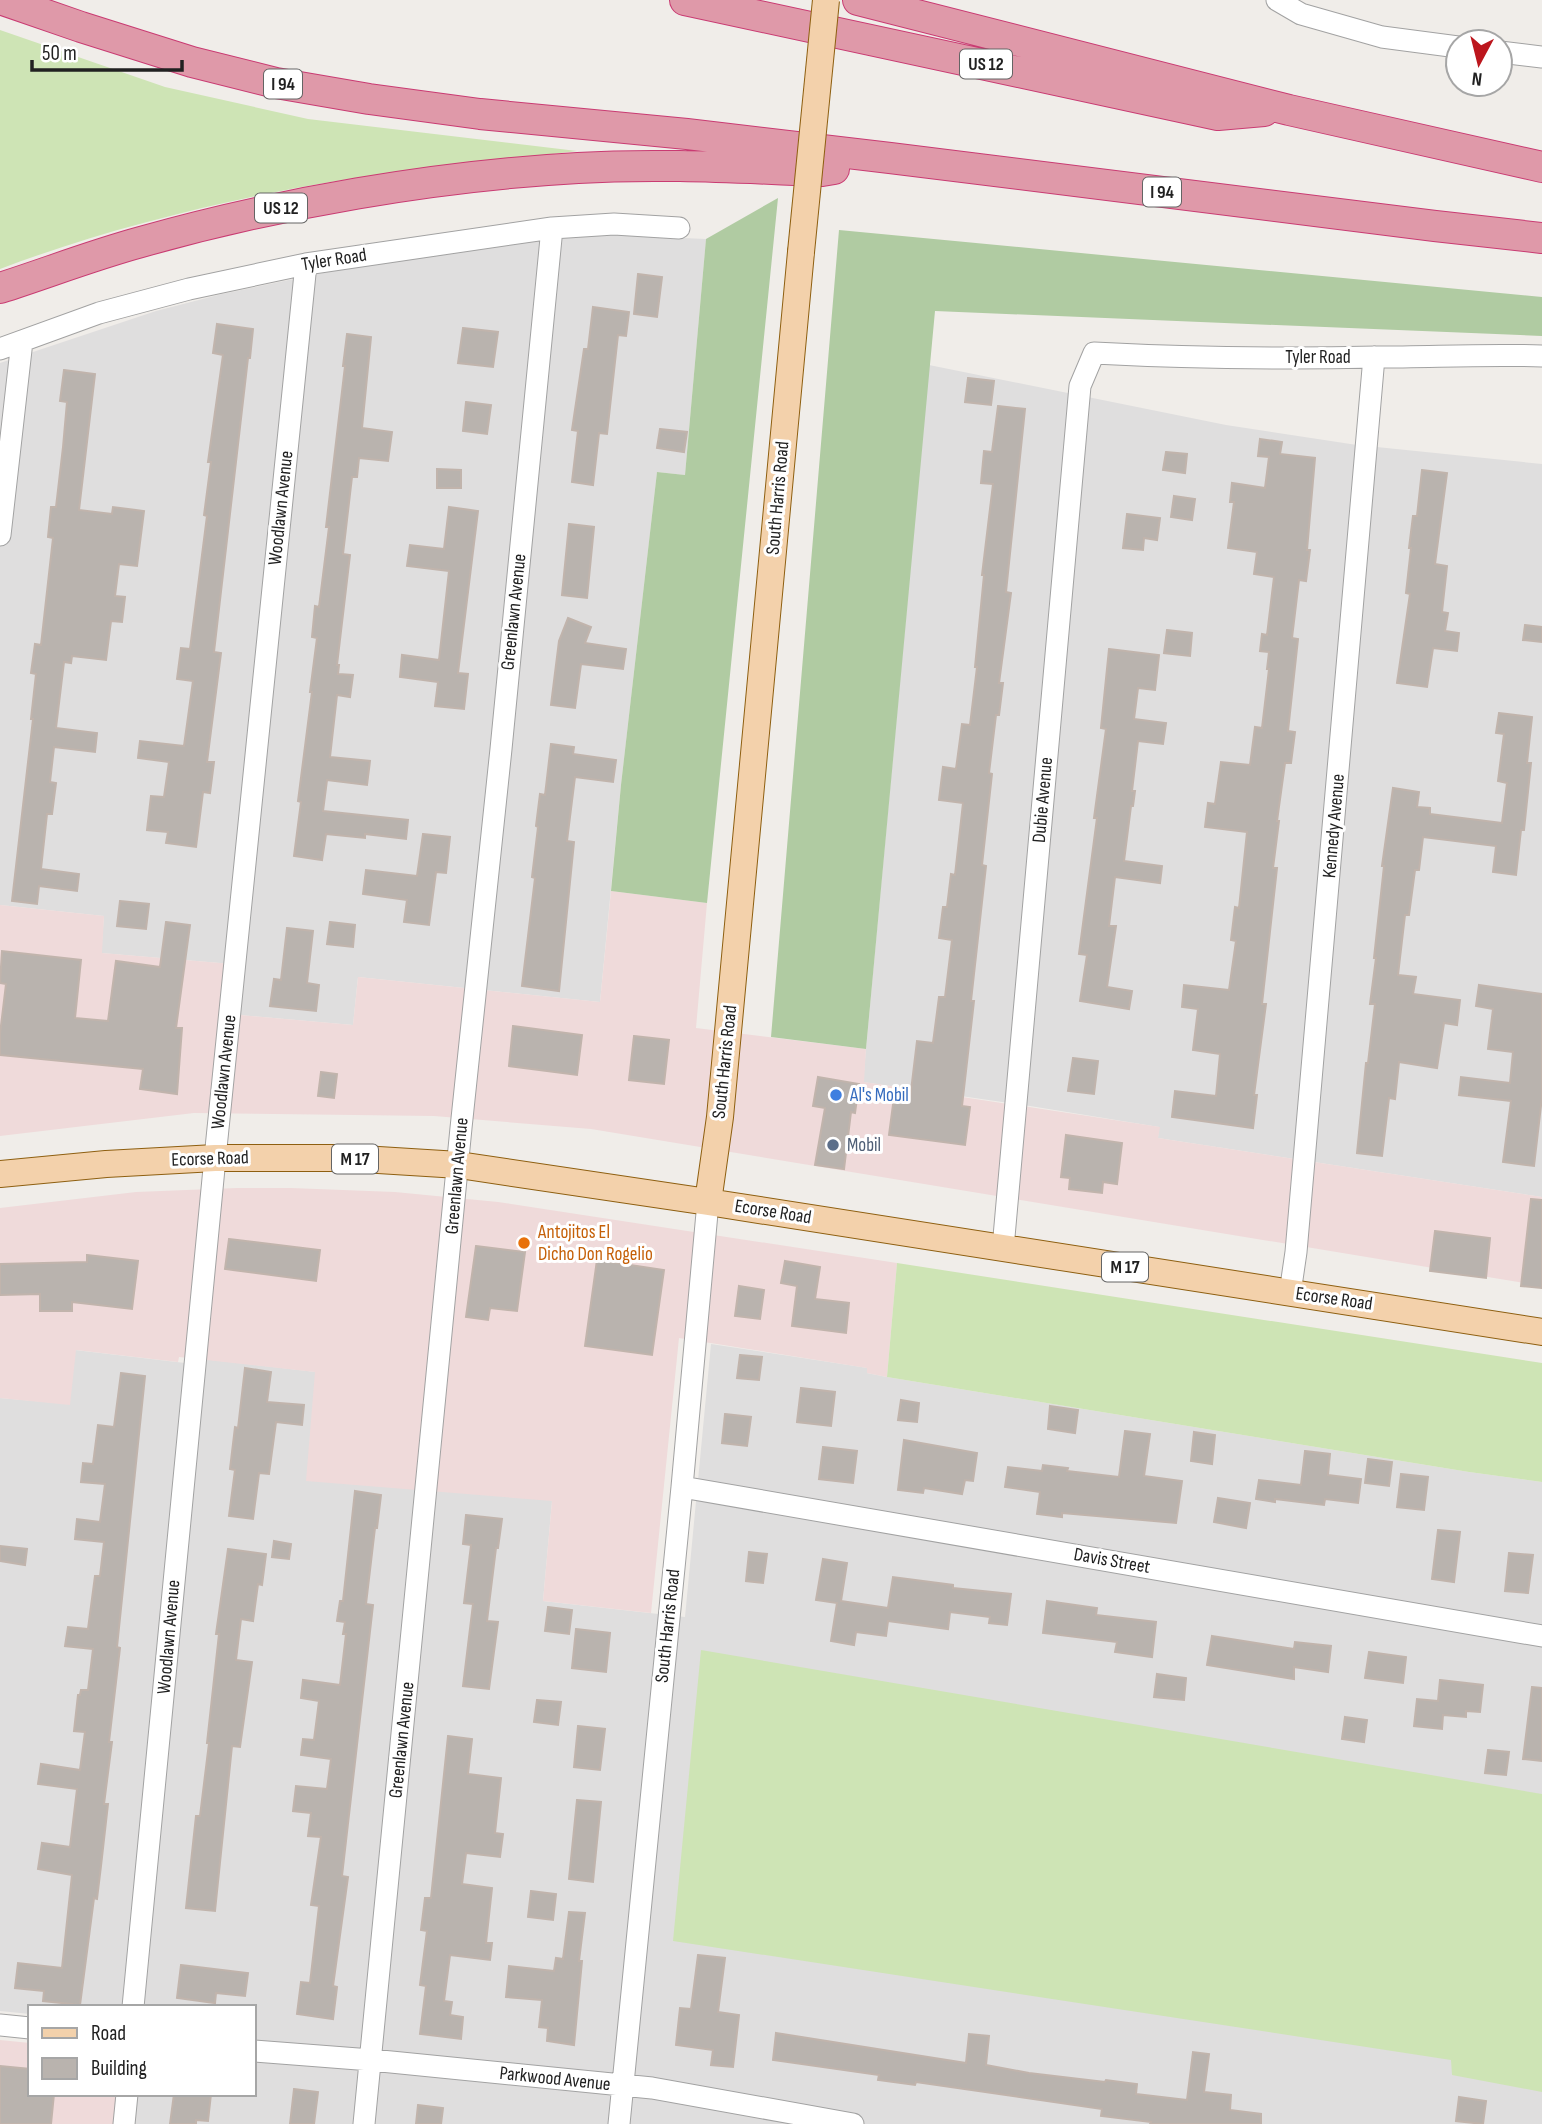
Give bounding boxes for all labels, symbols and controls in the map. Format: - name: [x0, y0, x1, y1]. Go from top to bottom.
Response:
- scale bar: [32, 28, 182, 72]
- north arrow: [1444, 28, 1514, 98]
- text: 50 m: [42, 41, 77, 66]
- road number: US 12: [960, 50, 1012, 78]
- text: N: [1471, 66, 1484, 90]
- road number: I 94: [264, 70, 302, 98]
- road number: I 94: [1143, 177, 1181, 206]
- road number: US 12: [255, 194, 307, 223]
- street label: Tyler Road: [300, 244, 368, 276]
- street label: Tyler Road: [1285, 346, 1351, 369]
- street label: South Harris Road: [762, 440, 794, 556]
- street label: Woodlawn Avenue: [264, 450, 298, 566]
- street label: Greenlawn Avenue: [496, 553, 532, 671]
- street label: Dubie Avenue: [1028, 756, 1058, 844]
- street label: Kennedy Avenue: [1318, 773, 1350, 879]
- street label: South Harris Road: [708, 1004, 742, 1120]
- street label: Woodlawn Avenue: [207, 1014, 241, 1130]
- place label: Al's Mobil: [849, 1084, 909, 1107]
- marker: Al's Mobil: [828, 1087, 844, 1103]
- street label: Greenlawn Avenue: [440, 1117, 474, 1235]
- place label: Mobil: [847, 1134, 881, 1157]
- marker: Mobil: [825, 1137, 841, 1153]
- road number: M 17: [332, 1144, 378, 1174]
- street label: Ecorse Road: [171, 1146, 249, 1172]
- street label: Ecorse Road: [733, 1195, 813, 1229]
- place label: Antojitos El Dicho Don Rogelio: [537, 1221, 653, 1266]
- marker: Antojitos El Dicho Don Rogelio: [516, 1235, 532, 1251]
- road number: M 17: [1102, 1252, 1148, 1282]
- street label: Ecorse Road: [1294, 1282, 1374, 1316]
- street label: Davis Street: [1072, 1543, 1152, 1579]
- street label: South Harris Road: [651, 1568, 685, 1684]
- street label: Woodlawn Avenue: [153, 1579, 185, 1695]
- street label: Greenlawn Avenue: [384, 1681, 420, 1799]
- legend: [28, 2005, 256, 2096]
- text: Road: [91, 2021, 126, 2046]
- text: Building: [91, 2056, 147, 2081]
- street label: Parkwood Avenue: [498, 2062, 612, 2096]

